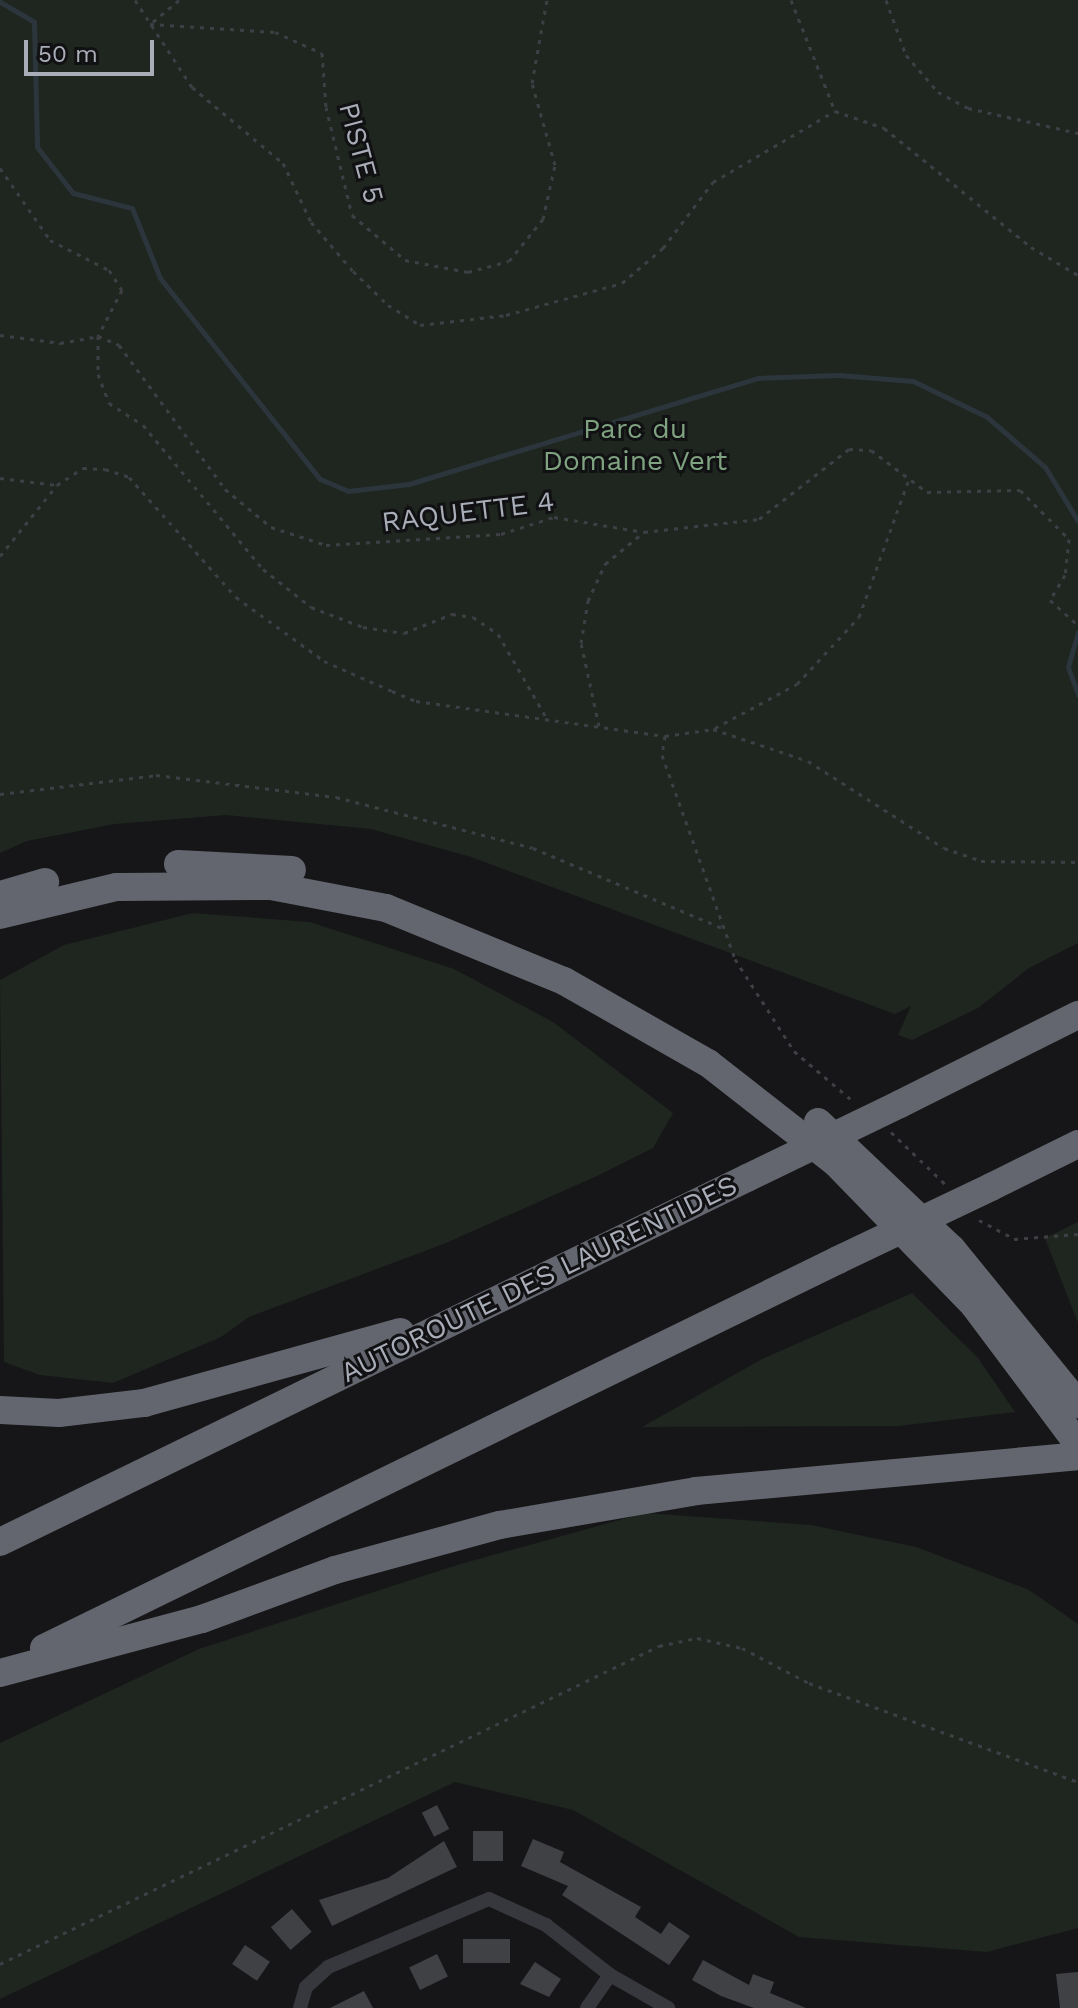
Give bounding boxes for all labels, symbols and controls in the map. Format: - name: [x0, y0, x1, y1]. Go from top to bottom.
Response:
- scale bar: [28, 24, 158, 74]
- text: 50 m: [38, 40, 98, 68]
- street label: PISTE 5: [331, 99, 391, 207]
- park label: Parc du Domaine Vert: [542, 412, 728, 478]
- street label: RAQUETTE 4: [380, 485, 556, 539]
- street label: AUTOROUTE DES LAURENTIDES: [335, 1168, 743, 1390]

